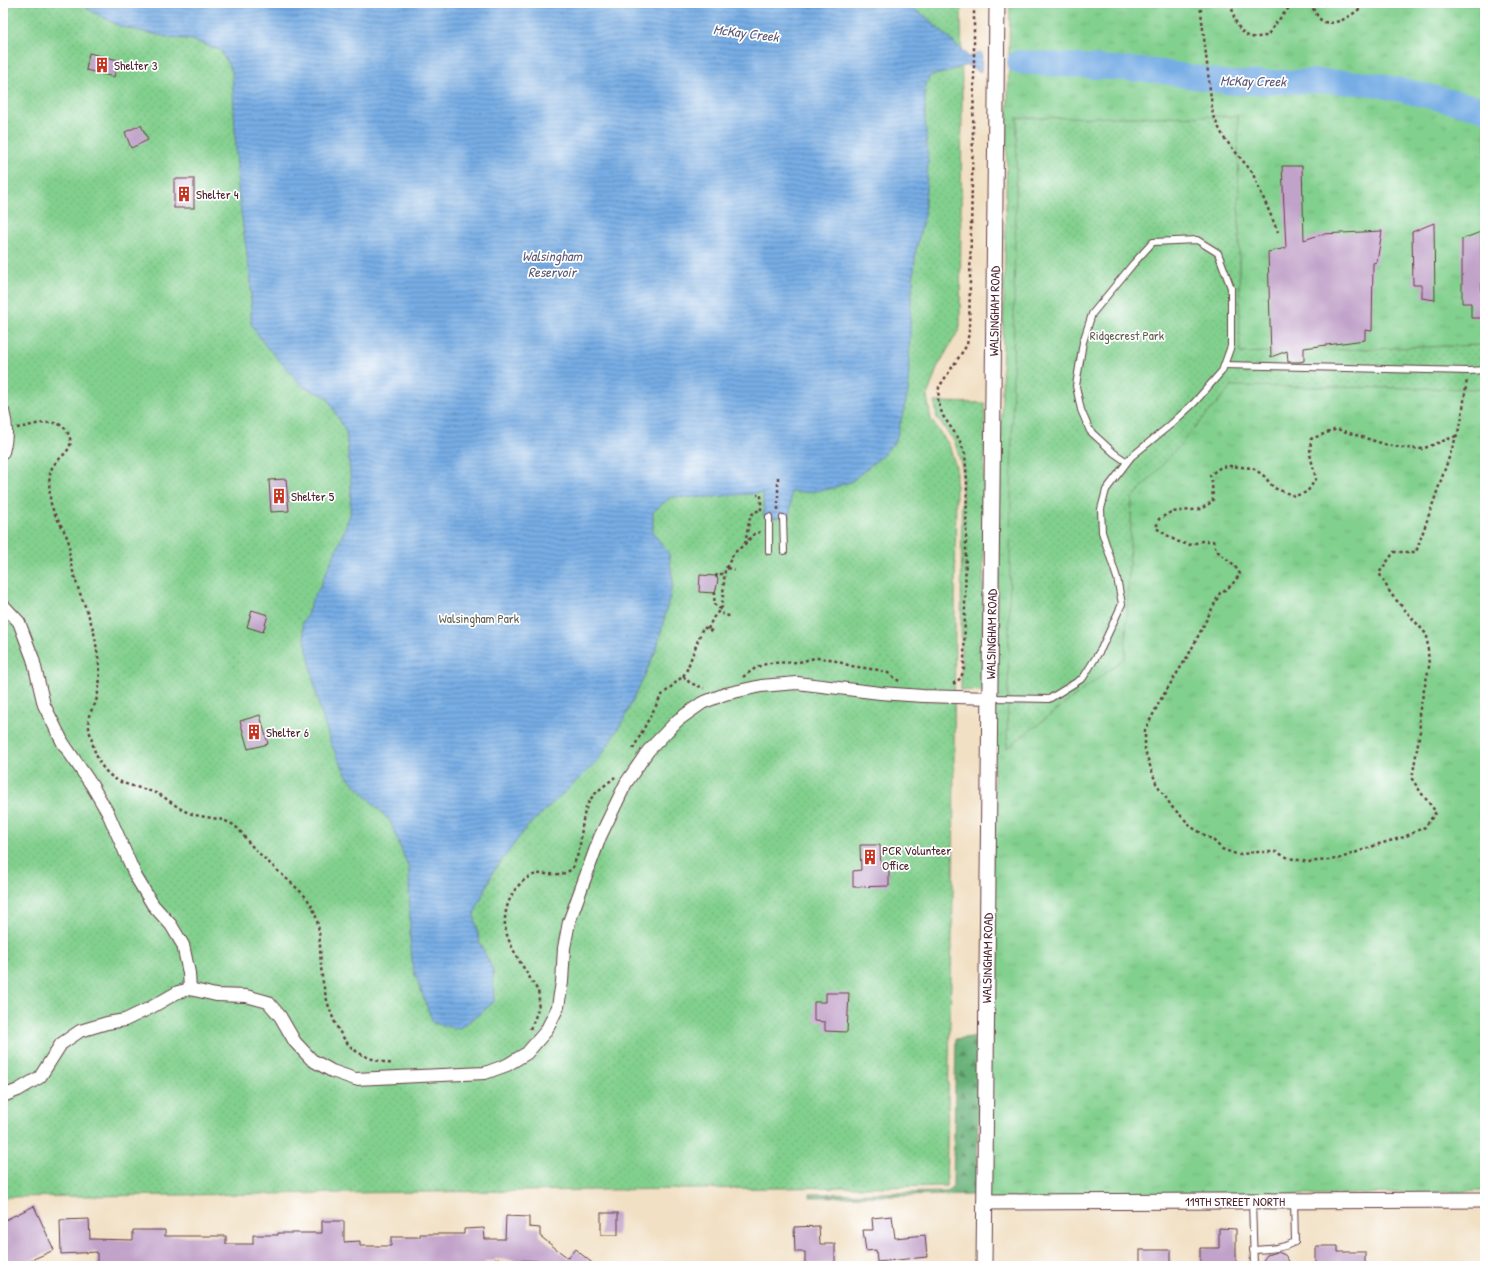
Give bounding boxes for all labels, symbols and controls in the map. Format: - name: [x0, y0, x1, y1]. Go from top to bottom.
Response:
- water label: McKay Creek: [712, 19, 781, 47]
- building icon: Shelter 3: [93, 56, 111, 74]
- place label: Shelter 3: [114, 56, 158, 74]
- water label: McKay Creek: [1220, 70, 1287, 92]
- building icon: Shelter 4: [175, 185, 193, 203]
- place label: Shelter 4: [196, 185, 239, 203]
- water label: Walsingham Reservoir: [522, 246, 582, 281]
- street label: WALSINGHAM ROAD: [984, 265, 1004, 356]
- park label: Ridgecrest Park: [1090, 326, 1165, 344]
- building icon: Shelter 5: [270, 487, 288, 505]
- place label: Shelter 5: [291, 487, 335, 505]
- street label: WALSINGHAM ROAD: [981, 588, 1001, 679]
- park label: Walsingham Park: [439, 609, 520, 627]
- building icon: Shelter 6: [245, 723, 263, 741]
- place label: Shelter 6: [266, 723, 309, 741]
- place label: PCR Volunteer Office: [882, 841, 951, 874]
- building icon: PCR Volunteer Office: [861, 848, 879, 866]
- street label: WALSINGHAM ROAD: [977, 912, 997, 1003]
- street label: 119TH STREET NORTH: [1185, 1192, 1285, 1210]

